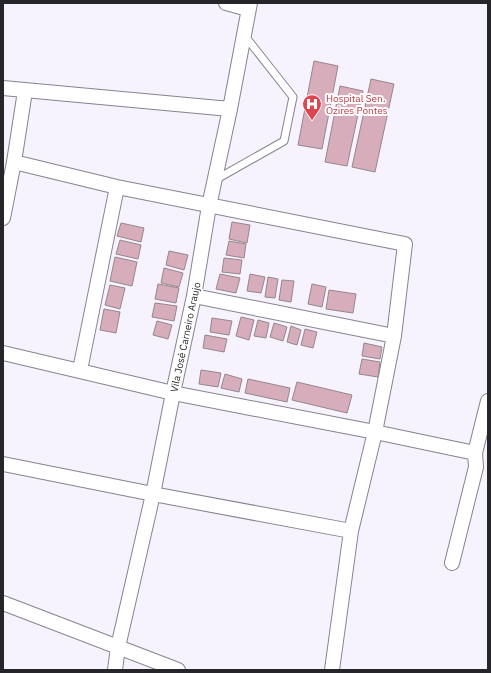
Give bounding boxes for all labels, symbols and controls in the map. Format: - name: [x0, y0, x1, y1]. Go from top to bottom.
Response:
- place label: Hospital Sen. Ozires Pontes: [326, 92, 388, 117]
- hospital icon: Hospital Sen. Ozires Pontes: [301, 93, 323, 121]
- street label: Vila José Carneiro Araujo: [167, 281, 204, 393]

